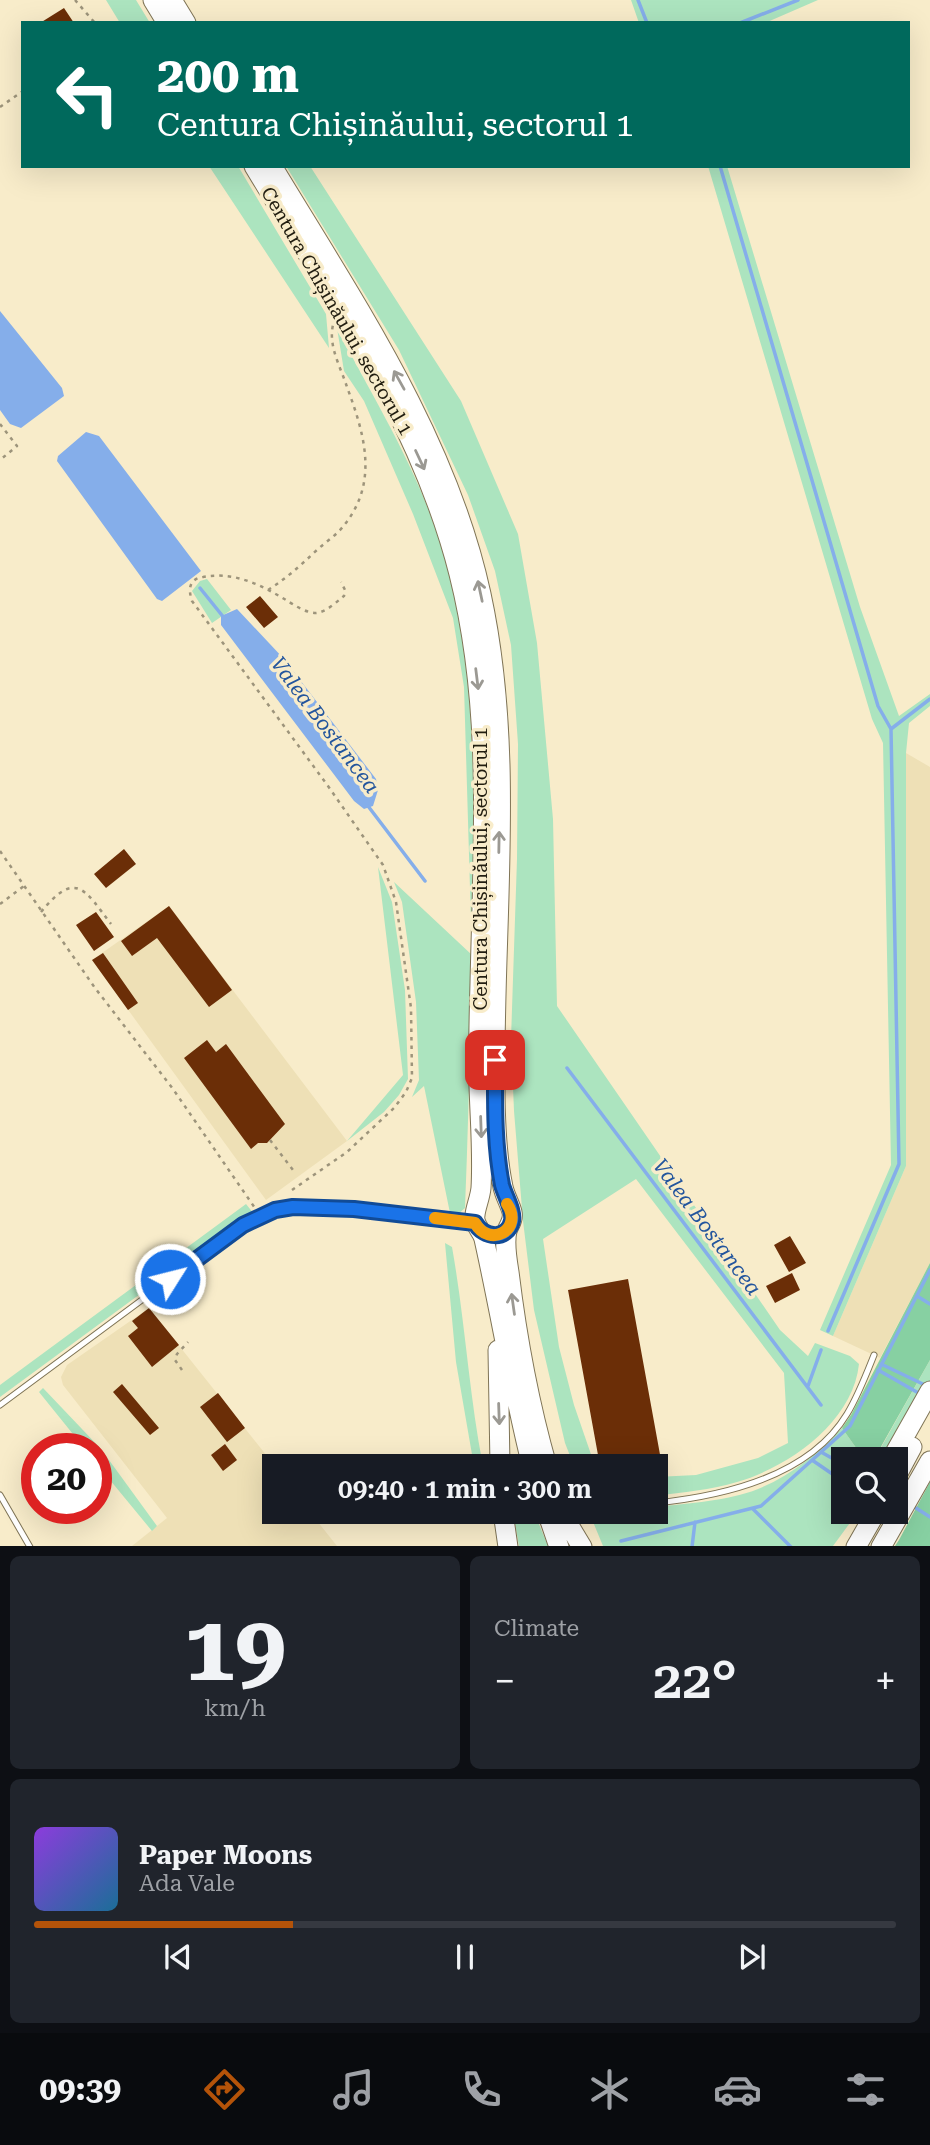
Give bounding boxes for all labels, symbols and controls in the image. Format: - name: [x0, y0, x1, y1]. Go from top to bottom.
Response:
- text: 200 m: [157, 47, 299, 104]
- icon: left: [42, 49, 133, 140]
- text: Centura Chișinăului, sectorul 1: [157, 106, 634, 144]
- street label: Centura Chișinăului, sectorul 1: [255, 183, 418, 440]
- one-way arrow: [391, 370, 405, 391]
- one-way arrow: [414, 449, 427, 470]
- one-way arrow: [473, 580, 487, 603]
- water label: Valea Bostancea: [266, 652, 384, 798]
- one-way arrow: [471, 667, 484, 690]
- street label: Centura Chișinăului, sectorul 1: [469, 727, 494, 1011]
- one-way arrow: [493, 831, 506, 854]
- pin: [465, 1030, 525, 1090]
- icon: arrive: [476, 1041, 514, 1079]
- one-way arrow: [474, 1115, 487, 1138]
- water label: Valea Bostancea: [648, 1154, 766, 1300]
- position arrow: [133, 1242, 207, 1316]
- one-way arrow: [507, 1293, 520, 1316]
- one-way arrow: [492, 1402, 505, 1425]
- speed limit sign: 20: [21, 1433, 112, 1524]
- map controls: [831, 1447, 908, 1524]
- button: search: [831, 1447, 908, 1524]
- text: 09:40 · 1 min · 300 m: [338, 1474, 592, 1504]
- text: 19: [184, 1596, 286, 1702]
- text: Climate: [494, 1615, 579, 1642]
- text: 22°: [653, 1650, 737, 1711]
- text: −: [494, 1659, 515, 1703]
- text: +: [875, 1659, 896, 1703]
- text: km/h: [204, 1695, 266, 1722]
- text: Paper Moons: [139, 1840, 312, 1870]
- text: Ada Vale: [139, 1870, 235, 1897]
- icon: previous: [159, 1938, 197, 1976]
- icon: pause: [446, 1938, 484, 1976]
- icon: next: [733, 1938, 771, 1976]
- icon: directions: [200, 2065, 249, 2114]
- icon: music: [329, 2065, 378, 2114]
- icon: phone: [457, 2065, 506, 2114]
- icon: climate: [585, 2065, 634, 2114]
- icon: car: [713, 2065, 762, 2114]
- icon: filters: [841, 2065, 890, 2114]
- text: 09:39: [40, 2070, 121, 2108]

